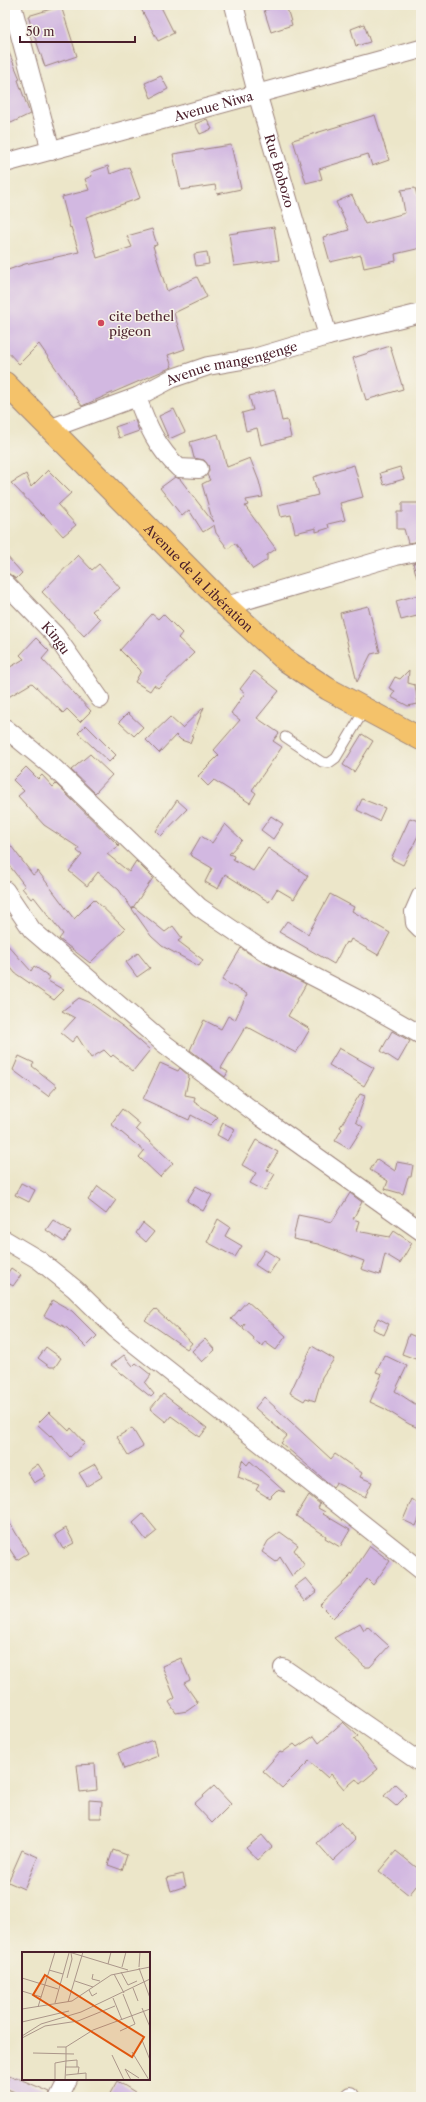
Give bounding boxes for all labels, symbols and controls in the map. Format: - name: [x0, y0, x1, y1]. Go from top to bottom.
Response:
- scale bar: [20, 18, 135, 44]
- text: 50 m: [26, 24, 55, 39]
- street label: Avenue Niwa: [171, 87, 255, 125]
- street label: Rue Bobozo: [261, 132, 298, 209]
- place label: cite bethel pigeon: [109, 308, 174, 339]
- marker: cite bethel pigeon: [96, 318, 106, 328]
- street label: Avenue mangengenge: [162, 338, 299, 389]
- street label: Avenue de la Libération: [140, 520, 257, 635]
- street label: Kingu: [38, 618, 74, 657]
- inset map: [22, 1952, 150, 2080]

